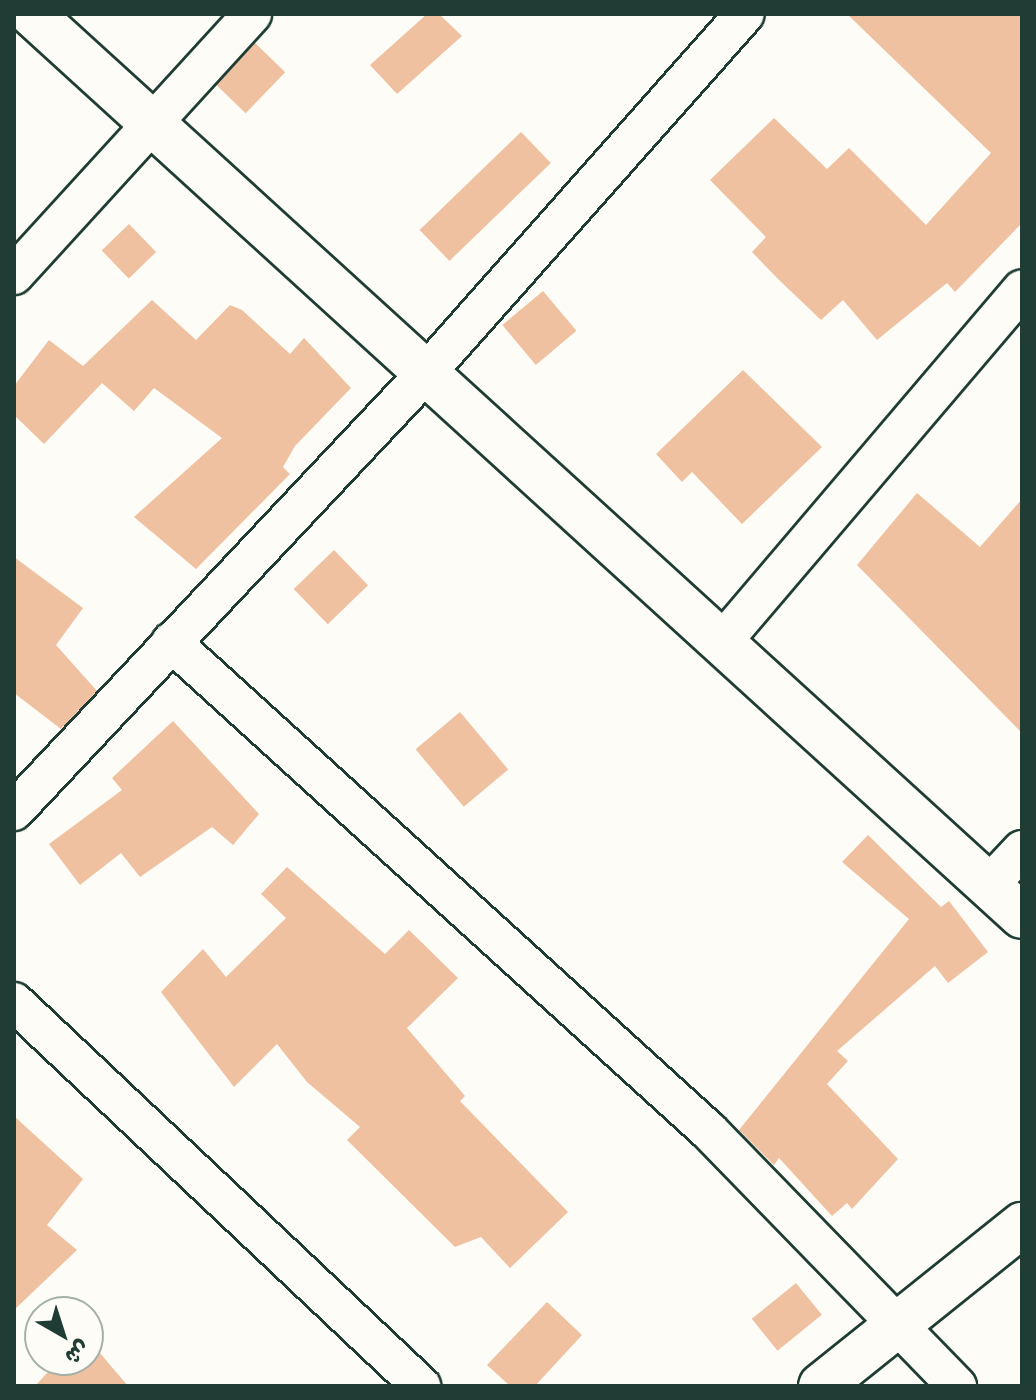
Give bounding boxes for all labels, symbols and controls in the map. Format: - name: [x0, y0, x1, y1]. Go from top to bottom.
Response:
- north arrow: [24, 1296, 104, 1376]
- text: ش: [60, 1335, 96, 1372]

